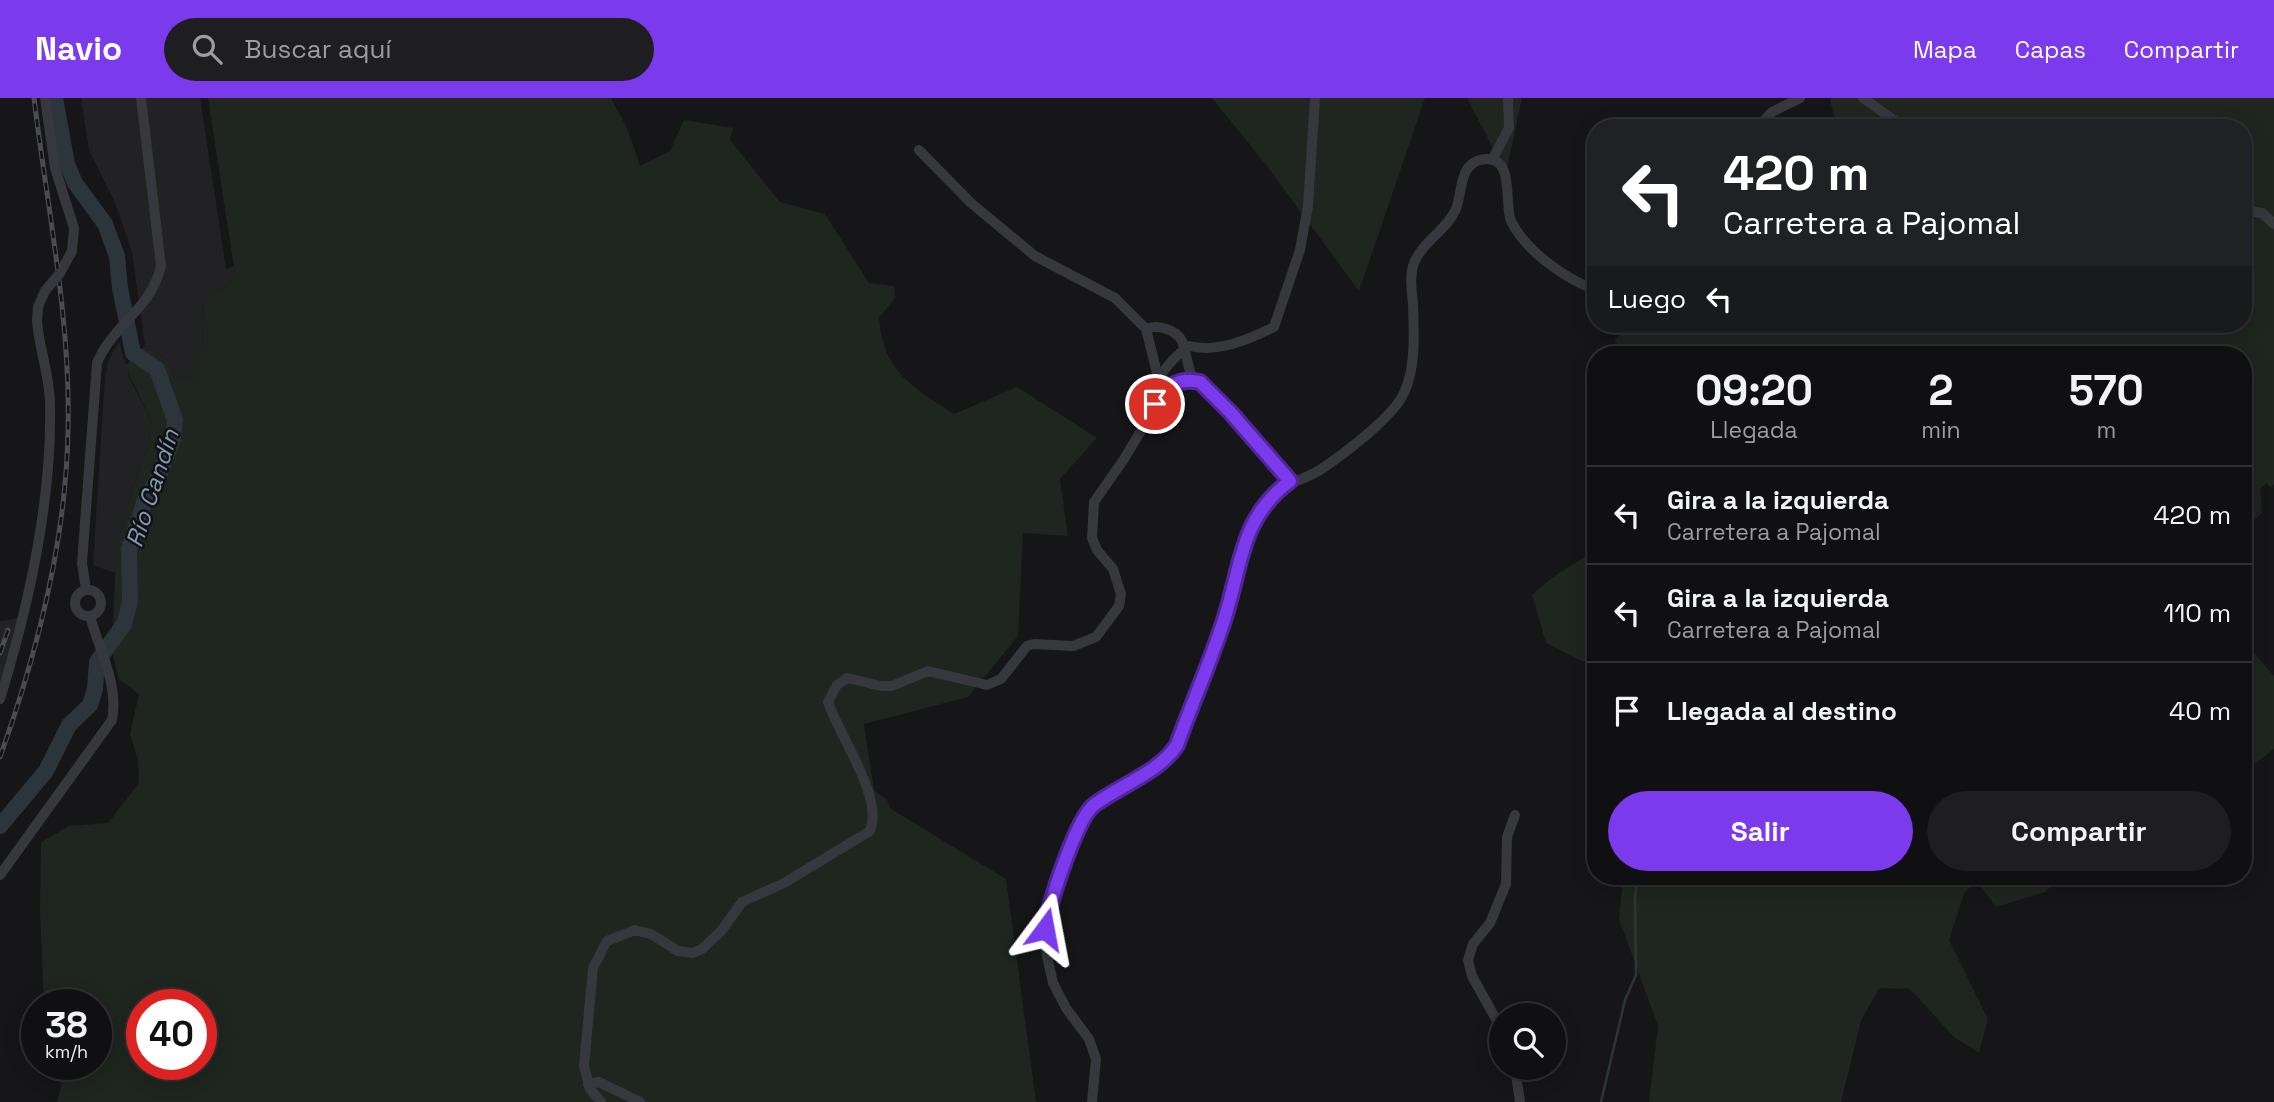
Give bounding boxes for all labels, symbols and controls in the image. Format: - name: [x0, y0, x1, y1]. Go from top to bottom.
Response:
- search box: [164, 18, 654, 81]
- text: Navio: [35, 28, 122, 70]
- icon: search: [188, 30, 226, 68]
- text: Buscar aquí: [244, 32, 392, 66]
- text: Mapa: [1913, 34, 1977, 65]
- text: Capas: [2015, 34, 2086, 65]
- text: Compartir: [2124, 34, 2239, 65]
- text: 420 m: [1723, 142, 1869, 204]
- icon: left: [1608, 147, 1699, 238]
- text: Carretera a Pajomal: [1723, 203, 2020, 243]
- icon: left: [1700, 280, 1738, 318]
- text: Luego: [1608, 282, 1686, 316]
- text: 09:20: [1695, 364, 1813, 417]
- text: 2: [1928, 364, 1953, 417]
- text: 570: [2069, 364, 2144, 417]
- pin: [1125, 374, 1185, 434]
- icon: arrive: [1136, 385, 1174, 423]
- text: Llegada: [1710, 415, 1798, 445]
- text: min: [1921, 415, 1961, 445]
- text: m: [2096, 415, 2116, 445]
- water label: Río Candín: [118, 424, 186, 551]
- text: Gira a la izquierda: [1667, 483, 1889, 517]
- icon: left: [1608, 496, 1646, 534]
- text: 420 m: [2153, 498, 2231, 532]
- text: Carretera a Pajomal: [1667, 517, 1881, 547]
- text: Gira a la izquierda: [1667, 581, 1889, 615]
- icon: left: [1608, 594, 1646, 632]
- text: 110 m: [2164, 596, 2231, 630]
- text: Carretera a Pajomal: [1667, 615, 1881, 645]
- icon: arrive: [1608, 692, 1646, 730]
- text: Llegada al destino: [1667, 694, 1897, 728]
- text: 40 m: [2169, 694, 2231, 728]
- button: Salir: [1608, 791, 1913, 871]
- button: Compartir: [1927, 791, 2231, 871]
- position arrow: [1008, 892, 1082, 966]
- speed limit sign: 40: [126, 989, 217, 1080]
- text: 38: [45, 1003, 88, 1047]
- map controls: [1489, 1003, 1566, 1080]
- button: search: [1489, 1003, 1566, 1080]
- text: km/h: [45, 1040, 88, 1063]

